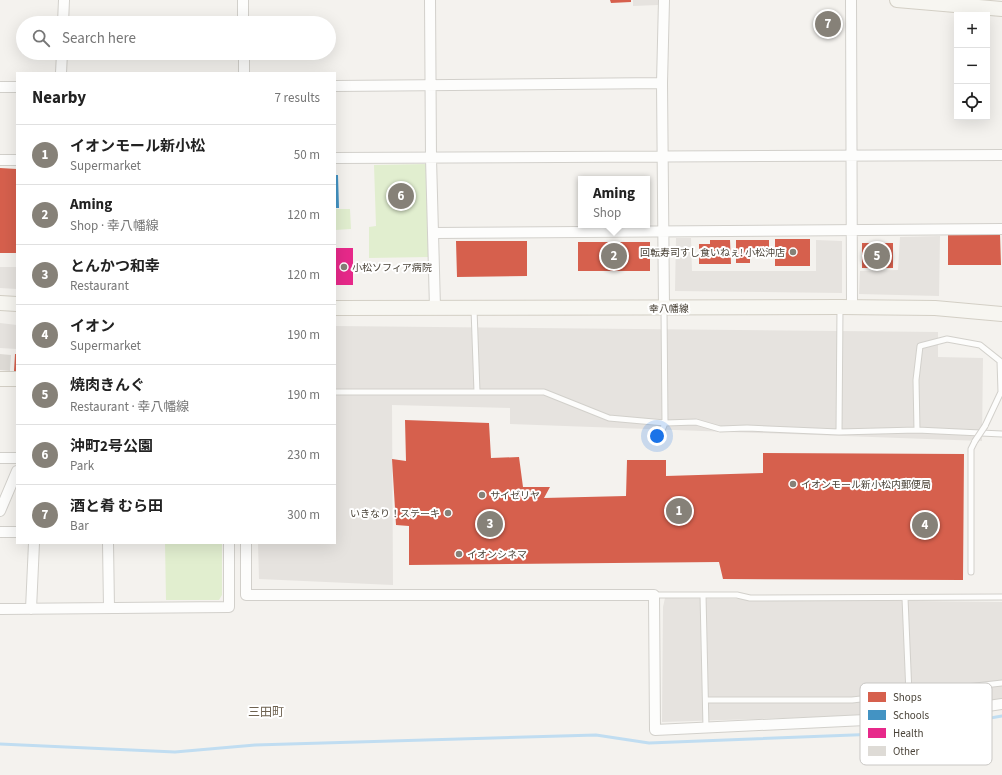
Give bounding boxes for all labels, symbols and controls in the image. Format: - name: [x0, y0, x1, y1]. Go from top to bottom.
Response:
- pin: 7: [815, 9, 841, 39]
- map controls: [954, 12, 990, 120]
- button: +: [954, 12, 990, 48]
- search box: [16, 16, 336, 60]
- icon: search: [30, 27, 52, 49]
- text: Search here: [62, 28, 136, 49]
- button: −: [954, 48, 990, 84]
- button: locate: [954, 84, 990, 120]
- text: Nearby: [32, 86, 86, 110]
- text: 7 results: [275, 89, 320, 107]
- text: イオンモール新小松: [70, 136, 205, 157]
- text: 1: [42, 146, 48, 164]
- text: 50 m: [294, 146, 320, 164]
- text: Supermarket: [70, 157, 141, 175]
- popup: [578, 176, 650, 228]
- pin: 6: [388, 181, 414, 211]
- text: Aming: [593, 183, 635, 204]
- text: Aming: [70, 194, 112, 215]
- text: Shop: [593, 204, 621, 222]
- text: 2: [42, 206, 48, 224]
- text: 120 m: [287, 206, 320, 224]
- text: Shop · 幸八幡線: [70, 217, 159, 235]
- pin: 2: [601, 241, 627, 271]
- pin: 5: [864, 241, 890, 271]
- place label: 回転寿司すし食いねぇ! 小松沖店: [640, 246, 785, 260]
- marker: 回転寿司すし食いねぇ! 小松沖店: [788, 247, 798, 257]
- text: とんかつ和幸: [70, 256, 160, 277]
- place label: 小松ソフィア病院: [352, 261, 432, 275]
- marker: 小松ソフィア病院: [339, 262, 349, 272]
- text: 3: [42, 266, 48, 284]
- text: 120 m: [287, 266, 320, 284]
- text: Restaurant: [70, 277, 129, 295]
- street label: 幸八幡線: [649, 302, 689, 316]
- text: イオン: [70, 316, 115, 337]
- text: 4: [42, 326, 48, 344]
- text: 190 m: [287, 326, 320, 344]
- text: Supermarket: [70, 337, 141, 355]
- text: 焼肉きんぐ: [70, 375, 145, 396]
- text: 5: [42, 386, 48, 404]
- text: 190 m: [287, 386, 320, 404]
- text: Restaurant · 幸八幡線: [70, 398, 189, 416]
- your location: [647, 426, 667, 446]
- text: 沖町2号公園: [70, 436, 153, 457]
- text: 6: [42, 446, 48, 464]
- text: 230 m: [287, 446, 320, 464]
- text: Park: [70, 457, 94, 475]
- place label: イオンモール新小松内郵便局: [801, 478, 931, 492]
- marker: イオンモール新小松内郵便局: [788, 479, 798, 489]
- place label: サイゼリヤ: [490, 489, 540, 503]
- marker: サイゼリヤ: [477, 490, 487, 500]
- text: 酒と肴 むら田: [70, 496, 163, 517]
- pin: 1: [666, 496, 692, 526]
- text: 7: [42, 506, 48, 524]
- text: 300 m: [287, 506, 320, 524]
- place label: いきなり！ステーキ: [350, 507, 440, 521]
- marker: いきなり！ステーキ: [443, 508, 453, 518]
- pin: 3: [477, 509, 503, 539]
- pin: 4: [912, 510, 938, 540]
- text: Bar: [70, 517, 89, 535]
- place label: イオンシネマ: [467, 548, 527, 562]
- marker: イオンシネマ: [454, 549, 464, 559]
- legend: [860, 683, 992, 765]
- text: Shops: [893, 690, 922, 705]
- district label: 三田町: [248, 704, 284, 721]
- text: Schools: [893, 708, 930, 723]
- text: Health: [893, 726, 924, 741]
- text: Other: [893, 744, 919, 759]

